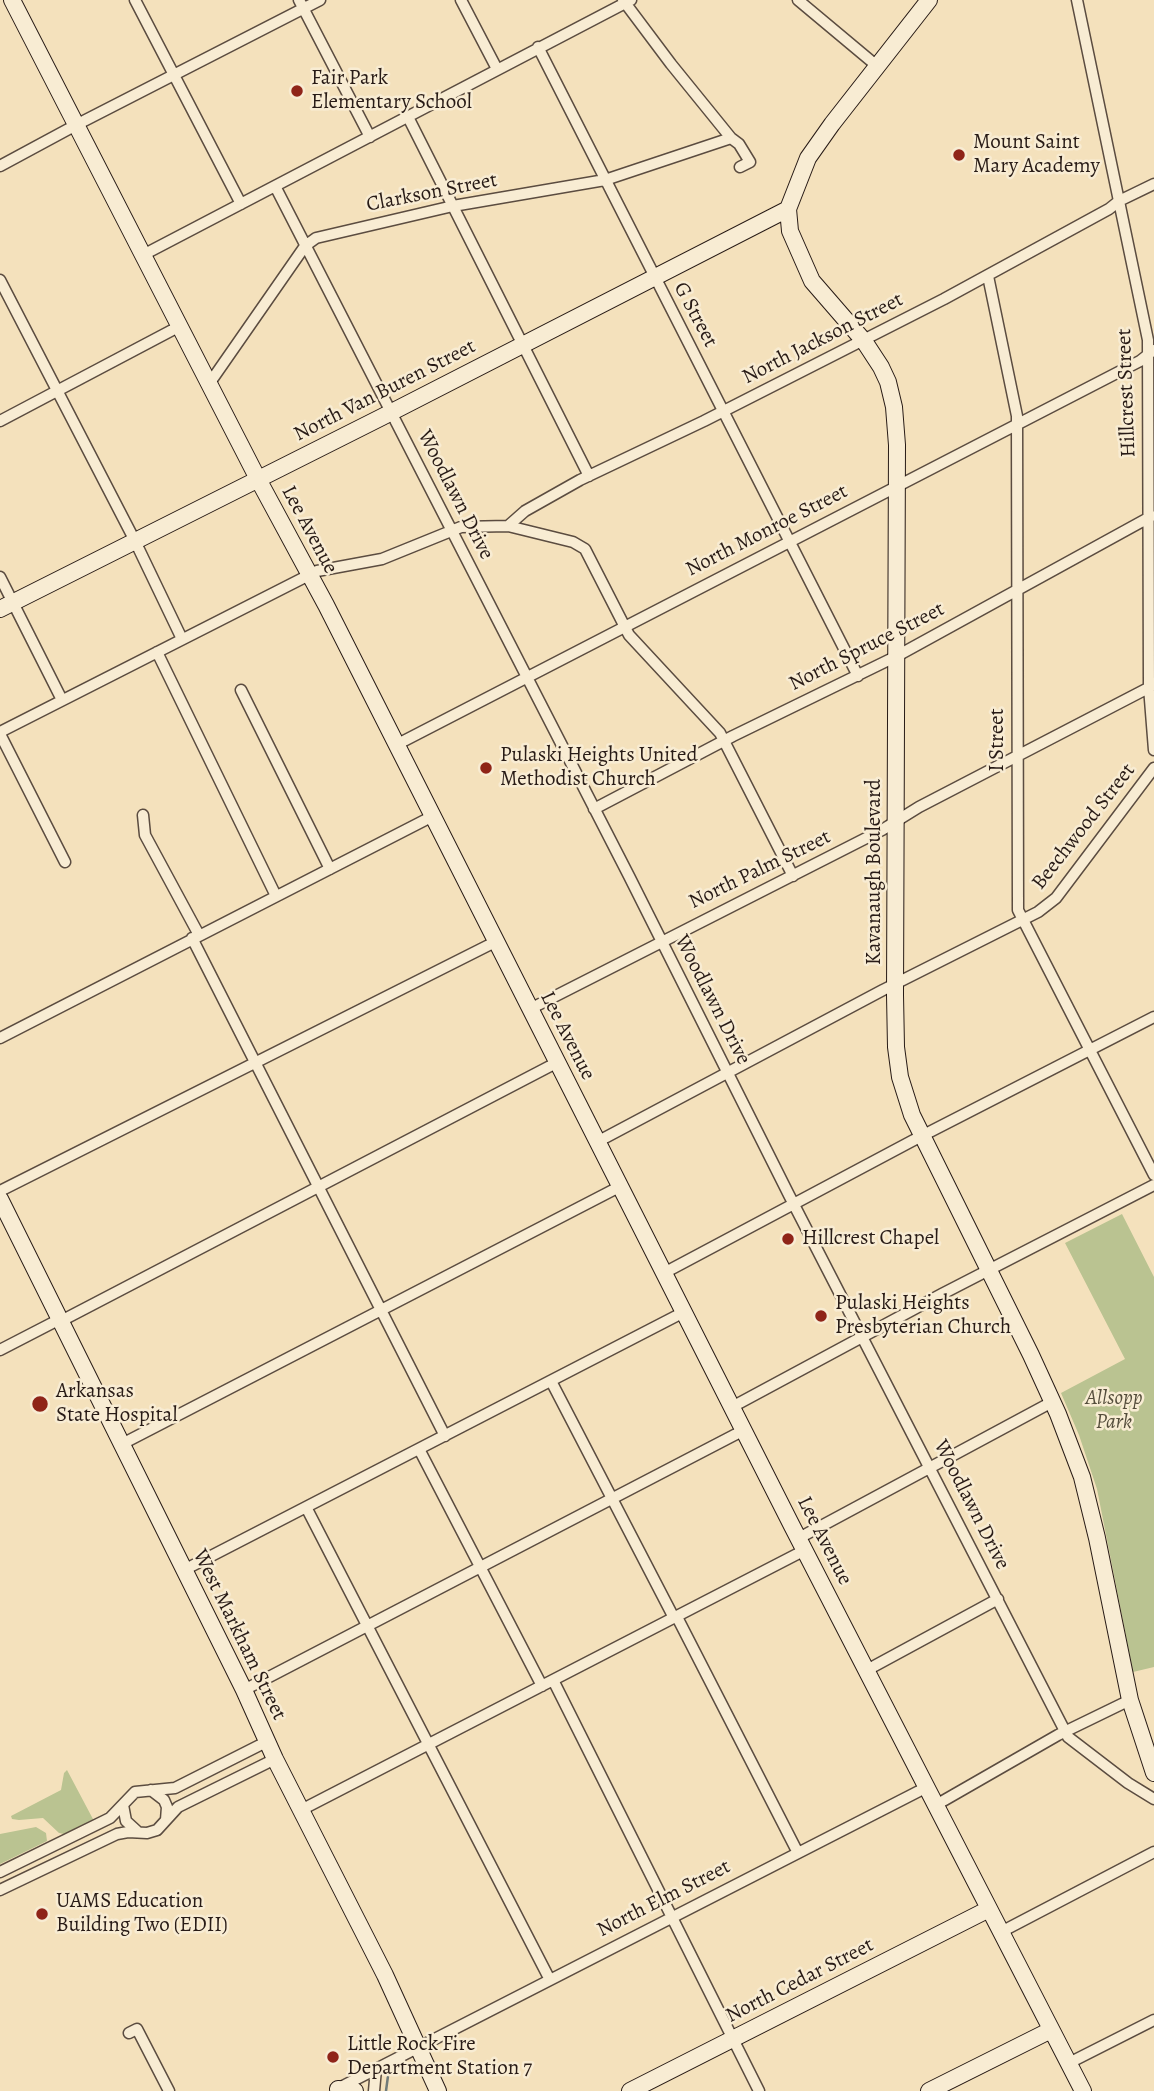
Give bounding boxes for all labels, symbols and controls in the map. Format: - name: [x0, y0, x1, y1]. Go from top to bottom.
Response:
- place label: Fair Park Elementary School: [311, 66, 472, 116]
- marker: Fair Park Elementary School: [289, 83, 305, 99]
- place label: Mount Saint Mary Academy: [973, 130, 1100, 180]
- marker: Mount Saint Mary Academy: [951, 147, 967, 163]
- street label: Clarkson Street: [364, 168, 500, 218]
- street label: G Street: [667, 278, 723, 352]
- street label: North Jackson Street: [738, 288, 908, 390]
- street label: Hillcrest Street: [1112, 328, 1142, 458]
- street label: North Van Buren Street: [290, 334, 480, 448]
- street label: Woodlawn Drive: [411, 426, 499, 564]
- street label: North Monroe Street: [682, 479, 852, 583]
- street label: Lee Avenue: [275, 482, 343, 578]
- street label: North Spruce Street: [785, 597, 949, 697]
- street label: I Street: [985, 708, 1011, 772]
- place label: Pulaski Heights United Methodist Church: [500, 743, 698, 793]
- street label: Beechwood Street: [1027, 759, 1141, 895]
- marker: Pulaski Heights United Methodist Church: [478, 760, 494, 776]
- street label: Kavanaugh Boulevard: [862, 779, 888, 965]
- street label: North Palm Street: [685, 825, 835, 915]
- street label: Woodlawn Drive: [668, 931, 756, 1069]
- street label: Lee Avenue: [534, 987, 600, 1085]
- place label: Hillcrest Chapel: [802, 1226, 939, 1252]
- marker: Hillcrest Chapel: [780, 1231, 796, 1247]
- place label: Pulaski Heights Presbyterian Church: [835, 1291, 1011, 1341]
- marker: Pulaski Heights Presbyterian Church: [813, 1308, 829, 1324]
- place label: Arkansas State Hospital: [56, 1379, 178, 1429]
- park label: Allsopp Park: [1086, 1386, 1142, 1436]
- marker: Arkansas State Hospital: [30, 1394, 50, 1414]
- street label: Woodlawn Drive: [927, 1436, 1015, 1574]
- street label: Lee Avenue: [791, 1492, 857, 1590]
- street label: West Markham Street: [187, 1545, 291, 1725]
- street label: North Elm Street: [593, 1855, 735, 1943]
- place label: UAMS Education Building Two (EDII): [56, 1889, 228, 1939]
- marker: UAMS Education Building Two (EDII): [34, 1906, 50, 1922]
- street label: North Cedar Street: [722, 1933, 878, 2029]
- place label: Little Rock Fire Department Station 7: [347, 2032, 532, 2082]
- marker: Little Rock Fire Department Station 7: [325, 2049, 341, 2065]

